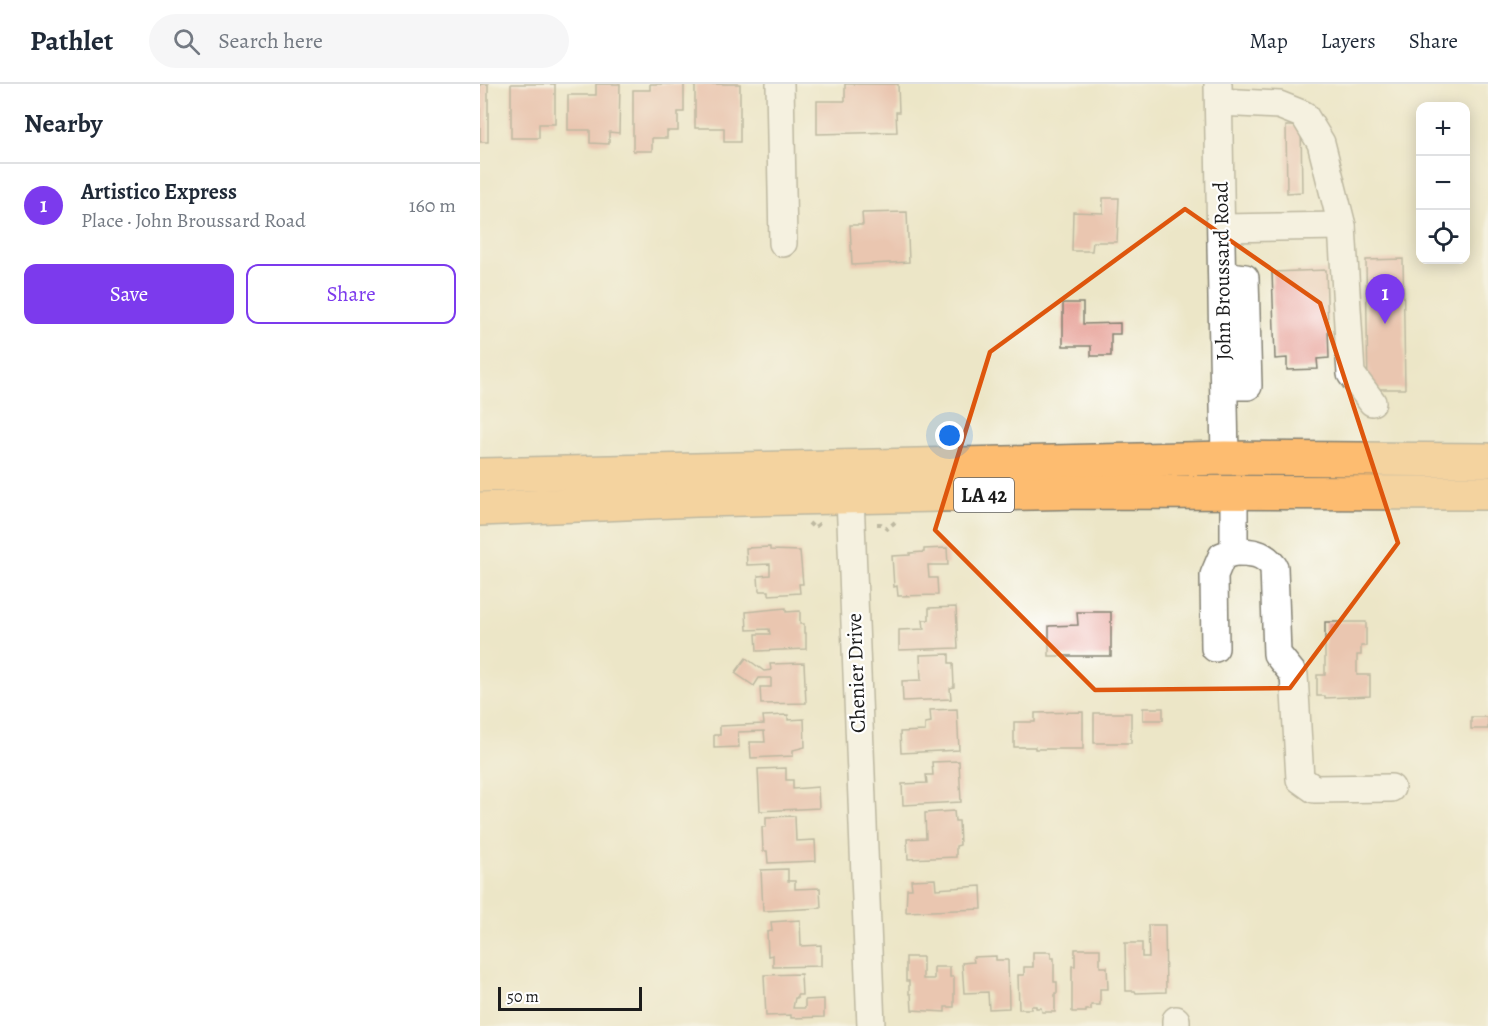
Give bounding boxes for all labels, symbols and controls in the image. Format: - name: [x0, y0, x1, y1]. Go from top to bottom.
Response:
- search box: [149, 14, 569, 68]
- text: Pathlet: [30, 22, 113, 60]
- icon: search: [170, 25, 203, 58]
- text: Search here: [218, 26, 323, 56]
- text: Map: [1249, 27, 1288, 55]
- text: Layers: [1321, 27, 1376, 55]
- text: Share: [1409, 27, 1458, 55]
- map controls: [1416, 102, 1470, 264]
- button: +: [1416, 102, 1470, 156]
- text: Nearby: [24, 106, 103, 141]
- button: −: [1416, 156, 1470, 210]
- text: Artistico Express: [81, 177, 237, 207]
- street label: John Broussard Road: [1206, 181, 1238, 361]
- text: 1: [40, 192, 47, 219]
- text: 160 m: [409, 192, 456, 219]
- text: Place · John Broussard Road: [81, 207, 306, 234]
- button: locate: [1416, 210, 1470, 264]
- button: Save: [24, 264, 234, 324]
- button: Share: [246, 264, 456, 324]
- pin: 1: [1366, 274, 1404, 324]
- your location: [935, 421, 964, 450]
- road number: LA 42: [954, 478, 1014, 512]
- street label: Chenier Drive: [840, 613, 872, 733]
- scale bar: [498, 984, 642, 1012]
- text: 50 m: [507, 986, 539, 1008]

